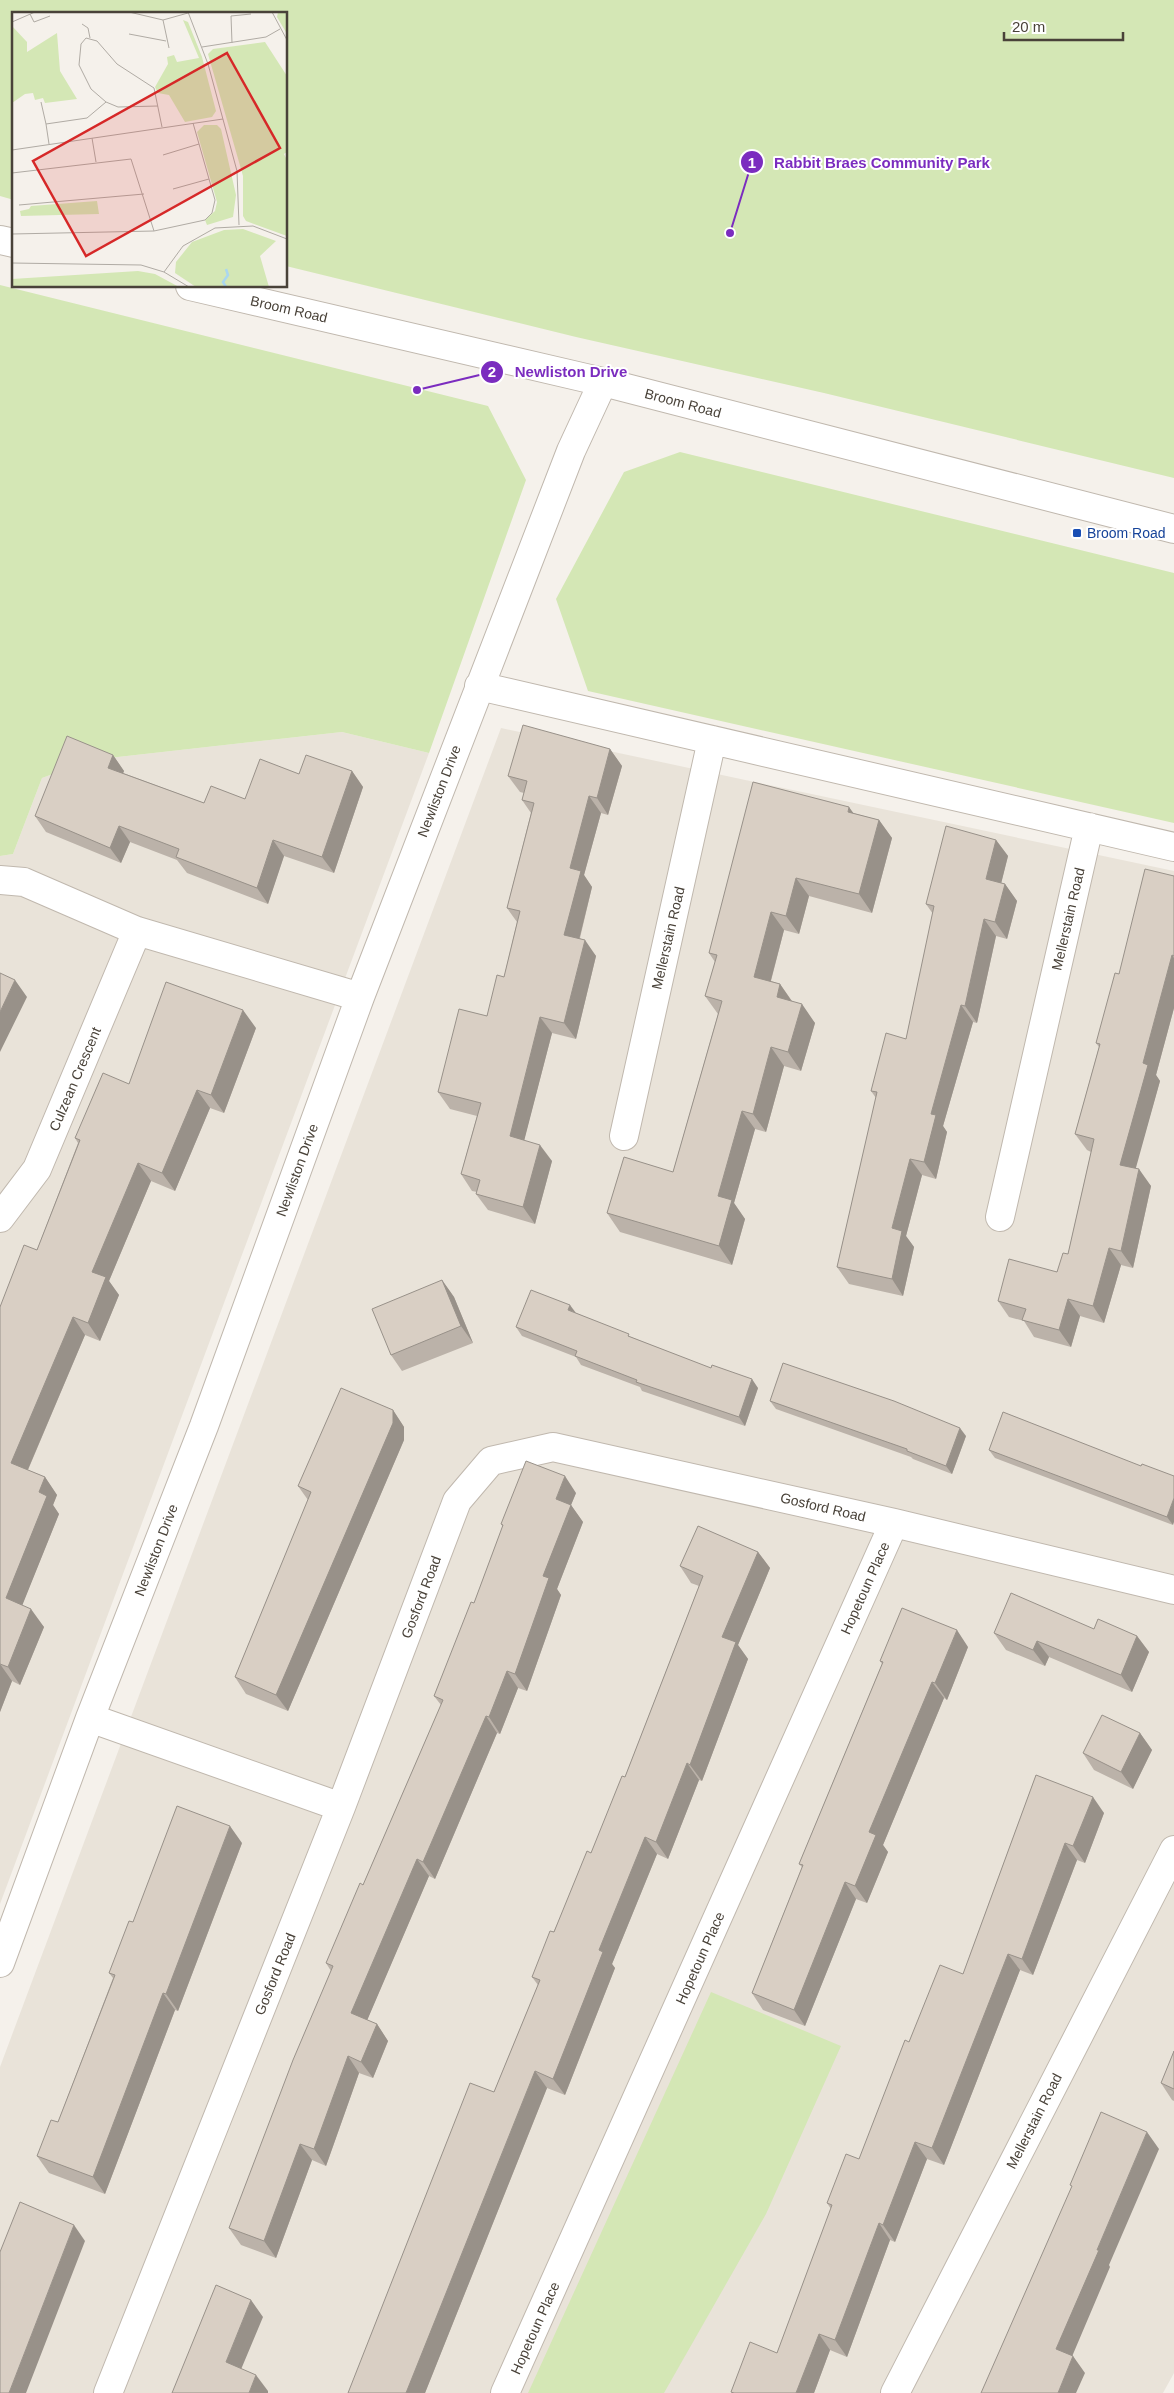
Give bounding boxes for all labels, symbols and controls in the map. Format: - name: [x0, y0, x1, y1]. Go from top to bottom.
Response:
- scale bar: [1004, 10, 1123, 42]
- inset map: [12, 12, 288, 288]
- text: 20 m: [1012, 18, 1045, 35]
- callout: Rabbit Braes Community Park: [739, 147, 1000, 177]
- text: 1: [748, 154, 756, 171]
- text: Rabbit Braes Community Park: [774, 154, 991, 171]
- street label: Broom Road: [249, 292, 329, 326]
- callout: Newliston Drive: [480, 357, 637, 387]
- text: 2: [488, 363, 496, 380]
- text: Newliston Drive: [515, 363, 627, 380]
- street label: Broom Road: [643, 385, 723, 421]
- place label: Broom Road: [1087, 525, 1166, 541]
- marker: Broom Road: [1071, 527, 1083, 539]
- street label: Newliston Drive: [414, 743, 464, 839]
- street label: Mellerstain Road: [1048, 866, 1088, 972]
- street label: Mellerstain Road: [648, 885, 688, 991]
- street label: Culzean Crescent: [46, 1025, 104, 1133]
- street label: Newliston Drive: [273, 1121, 321, 1218]
- street label: Gosford Road: [779, 1489, 867, 1525]
- street label: Newliston Drive: [131, 1502, 181, 1598]
- street label: Hopetoun Place: [837, 1539, 893, 1637]
- street label: Gosford Road: [398, 1553, 444, 1641]
- street label: Hopetoun Place: [672, 1909, 728, 2007]
- street label: Gosford Road: [251, 1931, 299, 2017]
- street label: Mellerstain Road: [1003, 2071, 1065, 2171]
- street label: Hopetoun Place: [507, 2279, 563, 2377]

